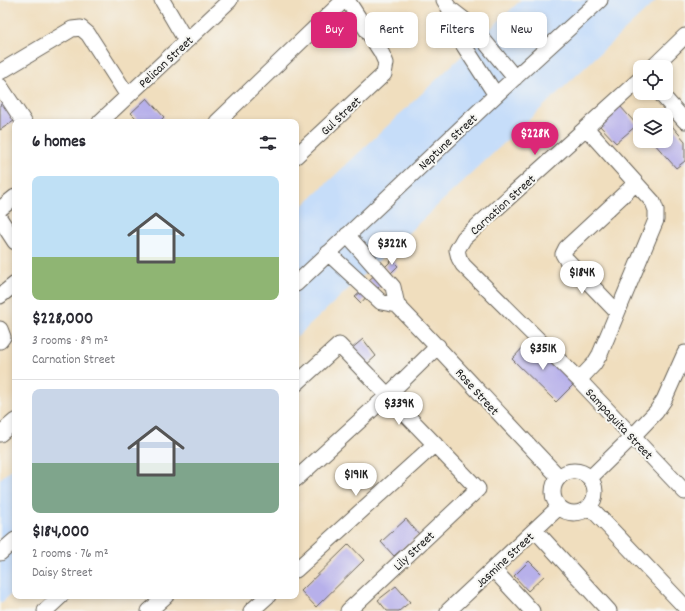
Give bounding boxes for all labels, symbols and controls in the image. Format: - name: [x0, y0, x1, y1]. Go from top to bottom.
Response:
- chip: Buy: [311, 12, 357, 48]
- chip: Rent: [365, 12, 418, 48]
- chip: Filters: [426, 12, 489, 48]
- chip: New: [497, 12, 547, 48]
- street label: Pelican Street: [135, 32, 199, 93]
- map controls: [633, 60, 673, 148]
- button: locate: [633, 60, 673, 100]
- street label: Gul Street: [317, 93, 367, 141]
- button: layers: [633, 108, 673, 148]
- street label: Neptune Street: [415, 110, 483, 175]
- pin: $228K: [507, 122, 563, 156]
- text: $228K: [520, 125, 550, 144]
- text: 6 homes: [32, 131, 86, 155]
- icon: filters: [257, 132, 279, 154]
- street label: Carnation Street: [466, 171, 541, 241]
- icon: home: [120, 202, 192, 274]
- pin: $322K: [364, 232, 420, 266]
- text: $322K: [377, 235, 407, 254]
- pin: $184K: [554, 261, 610, 295]
- text: $184K: [569, 264, 595, 283]
- text: $228,000: [32, 308, 93, 332]
- text: 3 rooms · 89 m²: [32, 332, 108, 351]
- pin: $351K: [515, 337, 571, 371]
- text: $351K: [529, 340, 557, 359]
- text: Carnation Street: [32, 351, 115, 370]
- street label: Rose Street: [450, 365, 503, 421]
- street label: Sampaguita Street: [580, 385, 657, 465]
- pin: $339K: [371, 392, 427, 426]
- text: $339K: [384, 395, 414, 414]
- icon: home: [120, 415, 192, 487]
- pin: $191K: [328, 463, 384, 497]
- text: $191K: [344, 466, 368, 485]
- text: $184,000: [32, 521, 89, 545]
- street label: Lily Street: [390, 527, 440, 576]
- street label: Jasmine Street: [472, 529, 539, 593]
- text: 2 rooms · 76 m²: [32, 545, 108, 564]
- text: Daisy Street: [32, 564, 93, 583]

